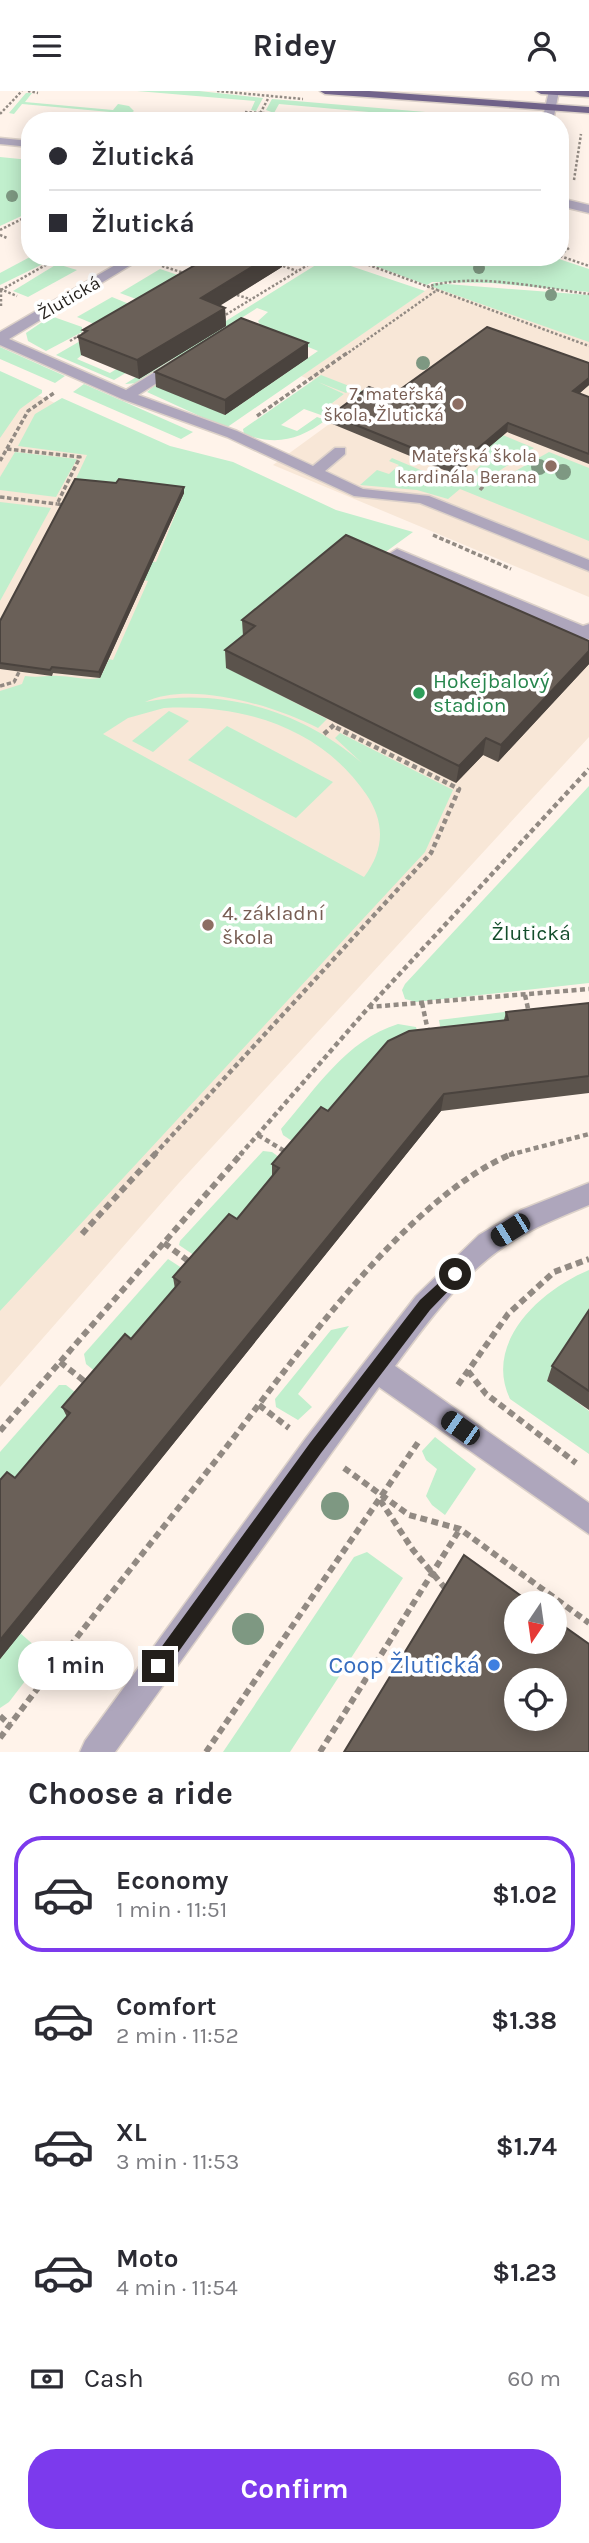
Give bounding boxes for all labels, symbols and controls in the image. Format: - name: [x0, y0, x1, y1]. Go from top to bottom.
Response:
- icon: menu: [28, 27, 66, 65]
- text: Ridey: [253, 27, 336, 64]
- icon: person: [523, 27, 561, 65]
- text: Žlutická: [91, 141, 195, 172]
- text: Žlutická: [91, 208, 195, 239]
- street label: Žlutická: [34, 271, 104, 325]
- place label: 7. mateřská škola, Žlutická: [324, 383, 444, 426]
- marker: 7. mateřská škola, Žlutická: [450, 396, 466, 412]
- place label: Mateřská škola kardinála Berana: [397, 445, 537, 488]
- marker: Mateřská škola kardinála Berana: [543, 458, 559, 474]
- place label: Hokejbalový stadion: [433, 669, 550, 717]
- marker: Hokejbalový stadion: [411, 685, 427, 701]
- place label: 4. základní škola: [222, 901, 325, 949]
- marker: 4. základní škola: [200, 917, 216, 933]
- park label: Žlutická: [491, 921, 571, 945]
- car: [487, 1210, 534, 1250]
- route start: [439, 1258, 471, 1290]
- car: [437, 1407, 484, 1449]
- north arrow: [504, 1591, 567, 1654]
- map controls: [504, 1591, 567, 1731]
- callout: 1 min: [18, 1641, 134, 1691]
- route end: [142, 1650, 174, 1682]
- place label: Coop Žlutická: [329, 1651, 480, 1679]
- text: 1 min: [47, 1652, 105, 1679]
- marker: Coop Žlutická: [486, 1657, 502, 1673]
- button: locate: [504, 1668, 567, 1731]
- text: Choose a ride: [28, 1775, 233, 1812]
- icon: car: [32, 1863, 95, 1926]
- text: Economy: [116, 1865, 228, 1896]
- text: $1.02: [492, 1879, 557, 1910]
- text: 1 min · 11:51: [116, 1896, 227, 1923]
- icon: car: [32, 1989, 95, 2052]
- text: Comfort: [116, 1991, 217, 2022]
- text: $1.38: [491, 2005, 557, 2036]
- text: 2 min · 11:52: [116, 2022, 239, 2049]
- icon: car: [32, 2115, 95, 2178]
- text: XL: [116, 2117, 147, 2148]
- text: $1.74: [496, 2131, 557, 2162]
- text: 3 min · 11:53: [116, 2148, 239, 2175]
- icon: car: [32, 2241, 95, 2304]
- text: Moto: [116, 2243, 178, 2274]
- text: $1.23: [492, 2257, 557, 2288]
- text: 4 min · 11:54: [116, 2274, 238, 2301]
- icon: cash: [28, 2360, 66, 2398]
- text: Cash: [84, 2363, 144, 2394]
- text: 60 m: [507, 2365, 561, 2392]
- button: Confirm: [28, 2449, 561, 2529]

